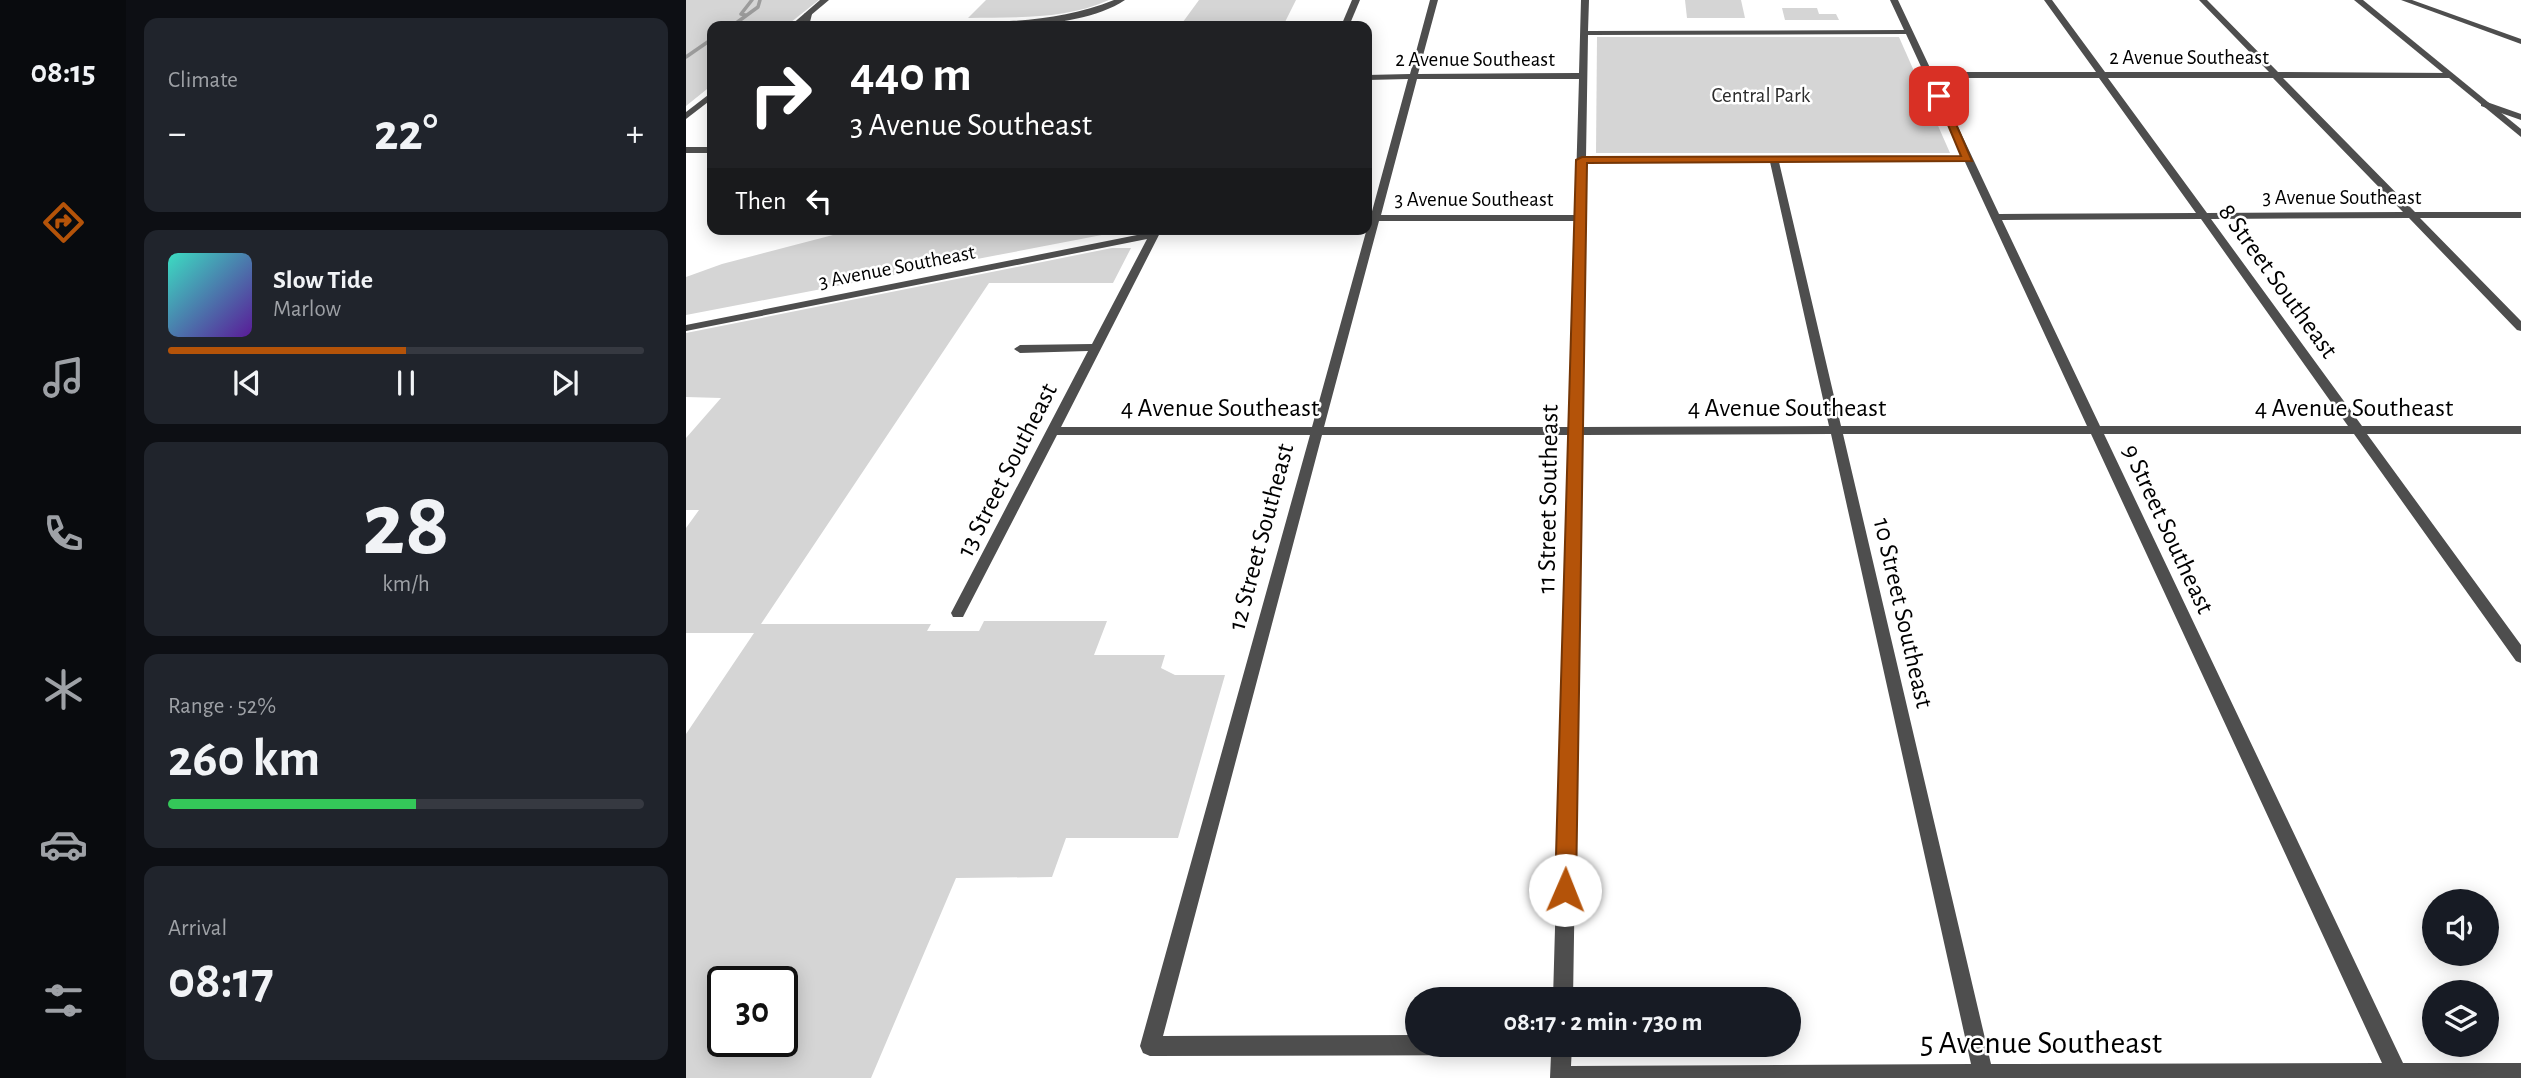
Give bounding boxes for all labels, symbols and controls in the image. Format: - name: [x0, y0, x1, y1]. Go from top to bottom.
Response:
- street label: 2 Avenue Southeast: [2109, 47, 2269, 68]
- icon: right: [735, 49, 826, 140]
- street label: 2 Avenue Southeast: [1395, 49, 1555, 70]
- text: 440 m: [850, 51, 972, 100]
- text: 08:15: [30, 56, 96, 88]
- pin: [1909, 66, 1969, 126]
- text: Climate: [168, 69, 238, 92]
- icon: arrive: [1920, 77, 1958, 115]
- park label: Central Park: [1712, 85, 1811, 106]
- text: 22°: [374, 107, 438, 159]
- text: 3 Avenue Southeast: [850, 109, 1092, 141]
- text: −: [168, 115, 186, 153]
- text: +: [626, 115, 644, 153]
- icon: left: [800, 182, 838, 220]
- street label: 3 Avenue Southeast: [2263, 187, 2422, 208]
- text: Then: [735, 188, 786, 214]
- street label: 3 Avenue Southeast: [1395, 189, 1554, 210]
- icon: directions: [39, 198, 88, 247]
- street label: 8 Street Southeast: [2214, 199, 2342, 363]
- street label: 3 Avenue Southeast: [817, 241, 977, 292]
- text: Slow Tide: [273, 267, 373, 293]
- text: Marlow: [273, 298, 341, 321]
- icon: music: [39, 353, 88, 402]
- icon: previous: [228, 364, 266, 402]
- icon: pause: [387, 364, 425, 402]
- icon: next: [546, 364, 584, 402]
- street label: 13 Street Southeast: [952, 379, 1062, 561]
- street label: 4 Avenue Southeast: [1121, 395, 1319, 421]
- street label: 4 Avenue Southeast: [1688, 395, 1886, 421]
- street label: 4 Avenue Southeast: [2255, 395, 2453, 421]
- street label: 11 Street Southeast: [1533, 404, 1563, 594]
- street label: 9 Street Southeast: [2117, 440, 2219, 618]
- street label: 12 Street Southeast: [1224, 441, 1298, 633]
- text: 28: [362, 480, 450, 571]
- icon: phone: [39, 509, 88, 558]
- street label: 10 Street Southeast: [1869, 516, 1937, 710]
- text: km/h: [382, 573, 430, 596]
- icon: climate: [39, 665, 88, 714]
- text: Range · 52%: [168, 695, 276, 718]
- text: 260 km: [168, 733, 320, 785]
- icon: car: [39, 820, 88, 869]
- position arrow: [1528, 853, 1602, 927]
- map controls: [2422, 889, 2499, 1057]
- button: sound: [2422, 889, 2499, 966]
- text: Arrival: [168, 917, 227, 940]
- text: 08:17: [168, 955, 274, 1007]
- speed limit sign: 30: [707, 966, 798, 1057]
- icon: filters: [39, 976, 88, 1025]
- button: layers: [2422, 980, 2499, 1057]
- text: 08:17 · 2 min · 730 m: [1503, 1009, 1703, 1035]
- street label: 5 Avenue Southeast: [1920, 1027, 2162, 1059]

